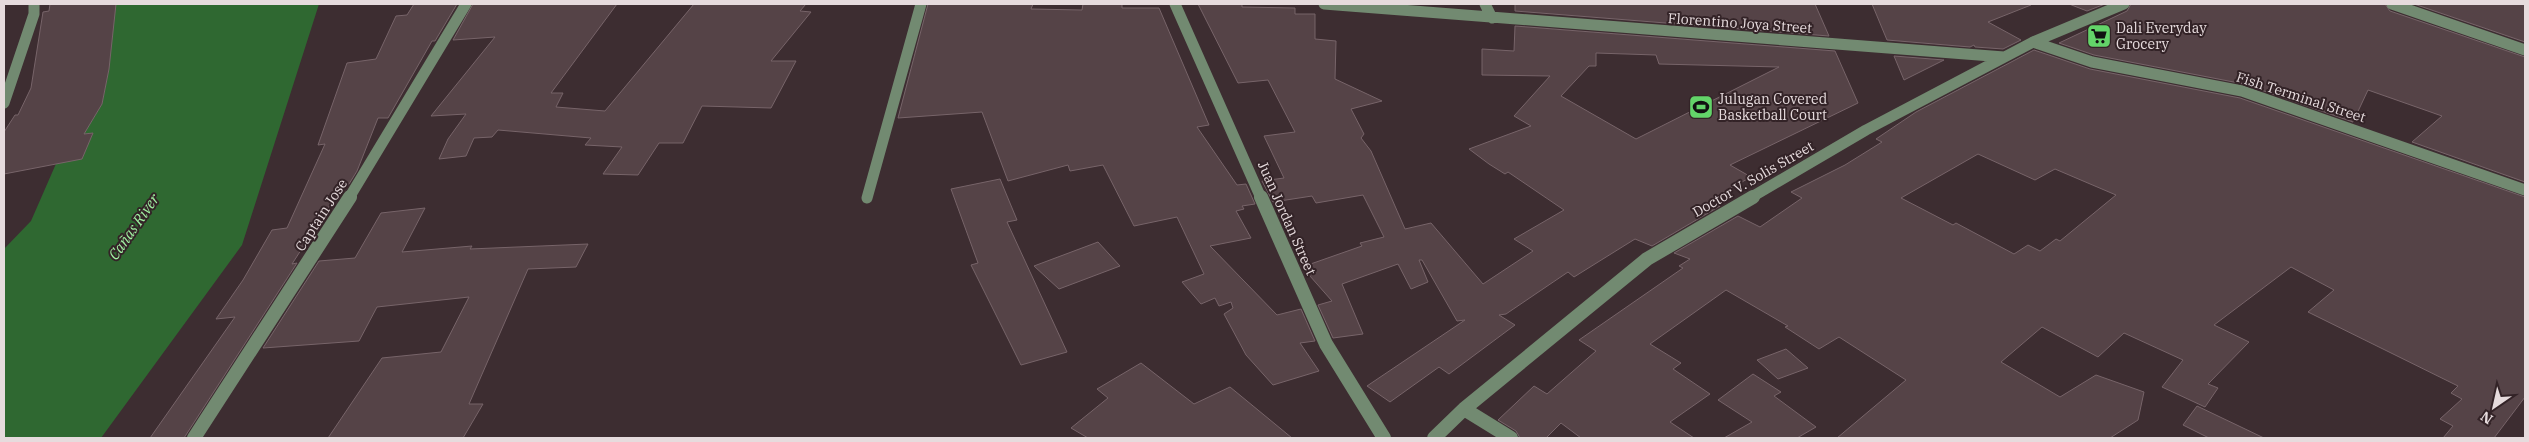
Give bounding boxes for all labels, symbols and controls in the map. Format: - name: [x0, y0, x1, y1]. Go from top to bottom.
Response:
- street label: Florentino Joya Street: [1667, 9, 1813, 37]
- place label: Dali Everyday Grocery: [2116, 19, 2207, 53]
- supermarket icon: Dali Everyday Grocery: [2086, 23, 2112, 49]
- street label: Fish Terminal Street: [2234, 68, 2368, 126]
- place label: Julugan Covered Basketball Court: [1718, 90, 1828, 124]
- sports icon: Julugan Covered Basketball Court: [1688, 94, 1714, 120]
- street label: Doctor V. Solis Street: [1689, 137, 1817, 221]
- street label: Juan Jordan Street: [1254, 158, 1320, 278]
- street label: Captain Jose: [291, 175, 351, 255]
- water label: Cañas River: [104, 190, 163, 263]
- north arrow: [2469, 382, 2519, 432]
- text: N: [2477, 407, 2496, 428]

